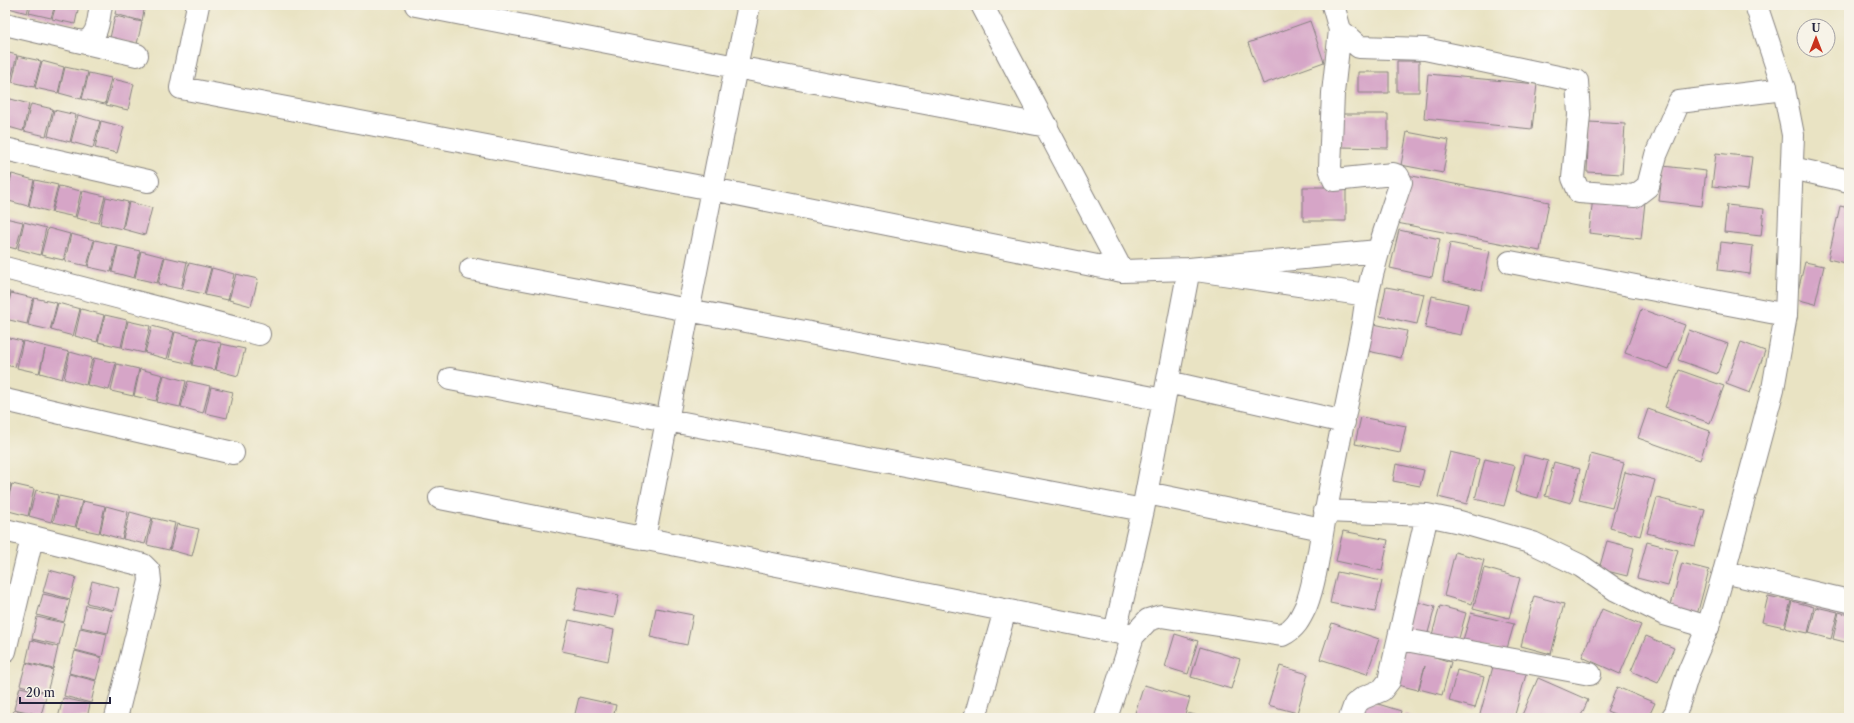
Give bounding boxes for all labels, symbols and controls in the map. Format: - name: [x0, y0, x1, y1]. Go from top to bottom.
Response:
- north arrow: [1796, 18, 1836, 58]
- text: U: [1812, 21, 1821, 35]
- scale bar: [20, 679, 110, 705]
- text: 20 m: [26, 685, 55, 700]

